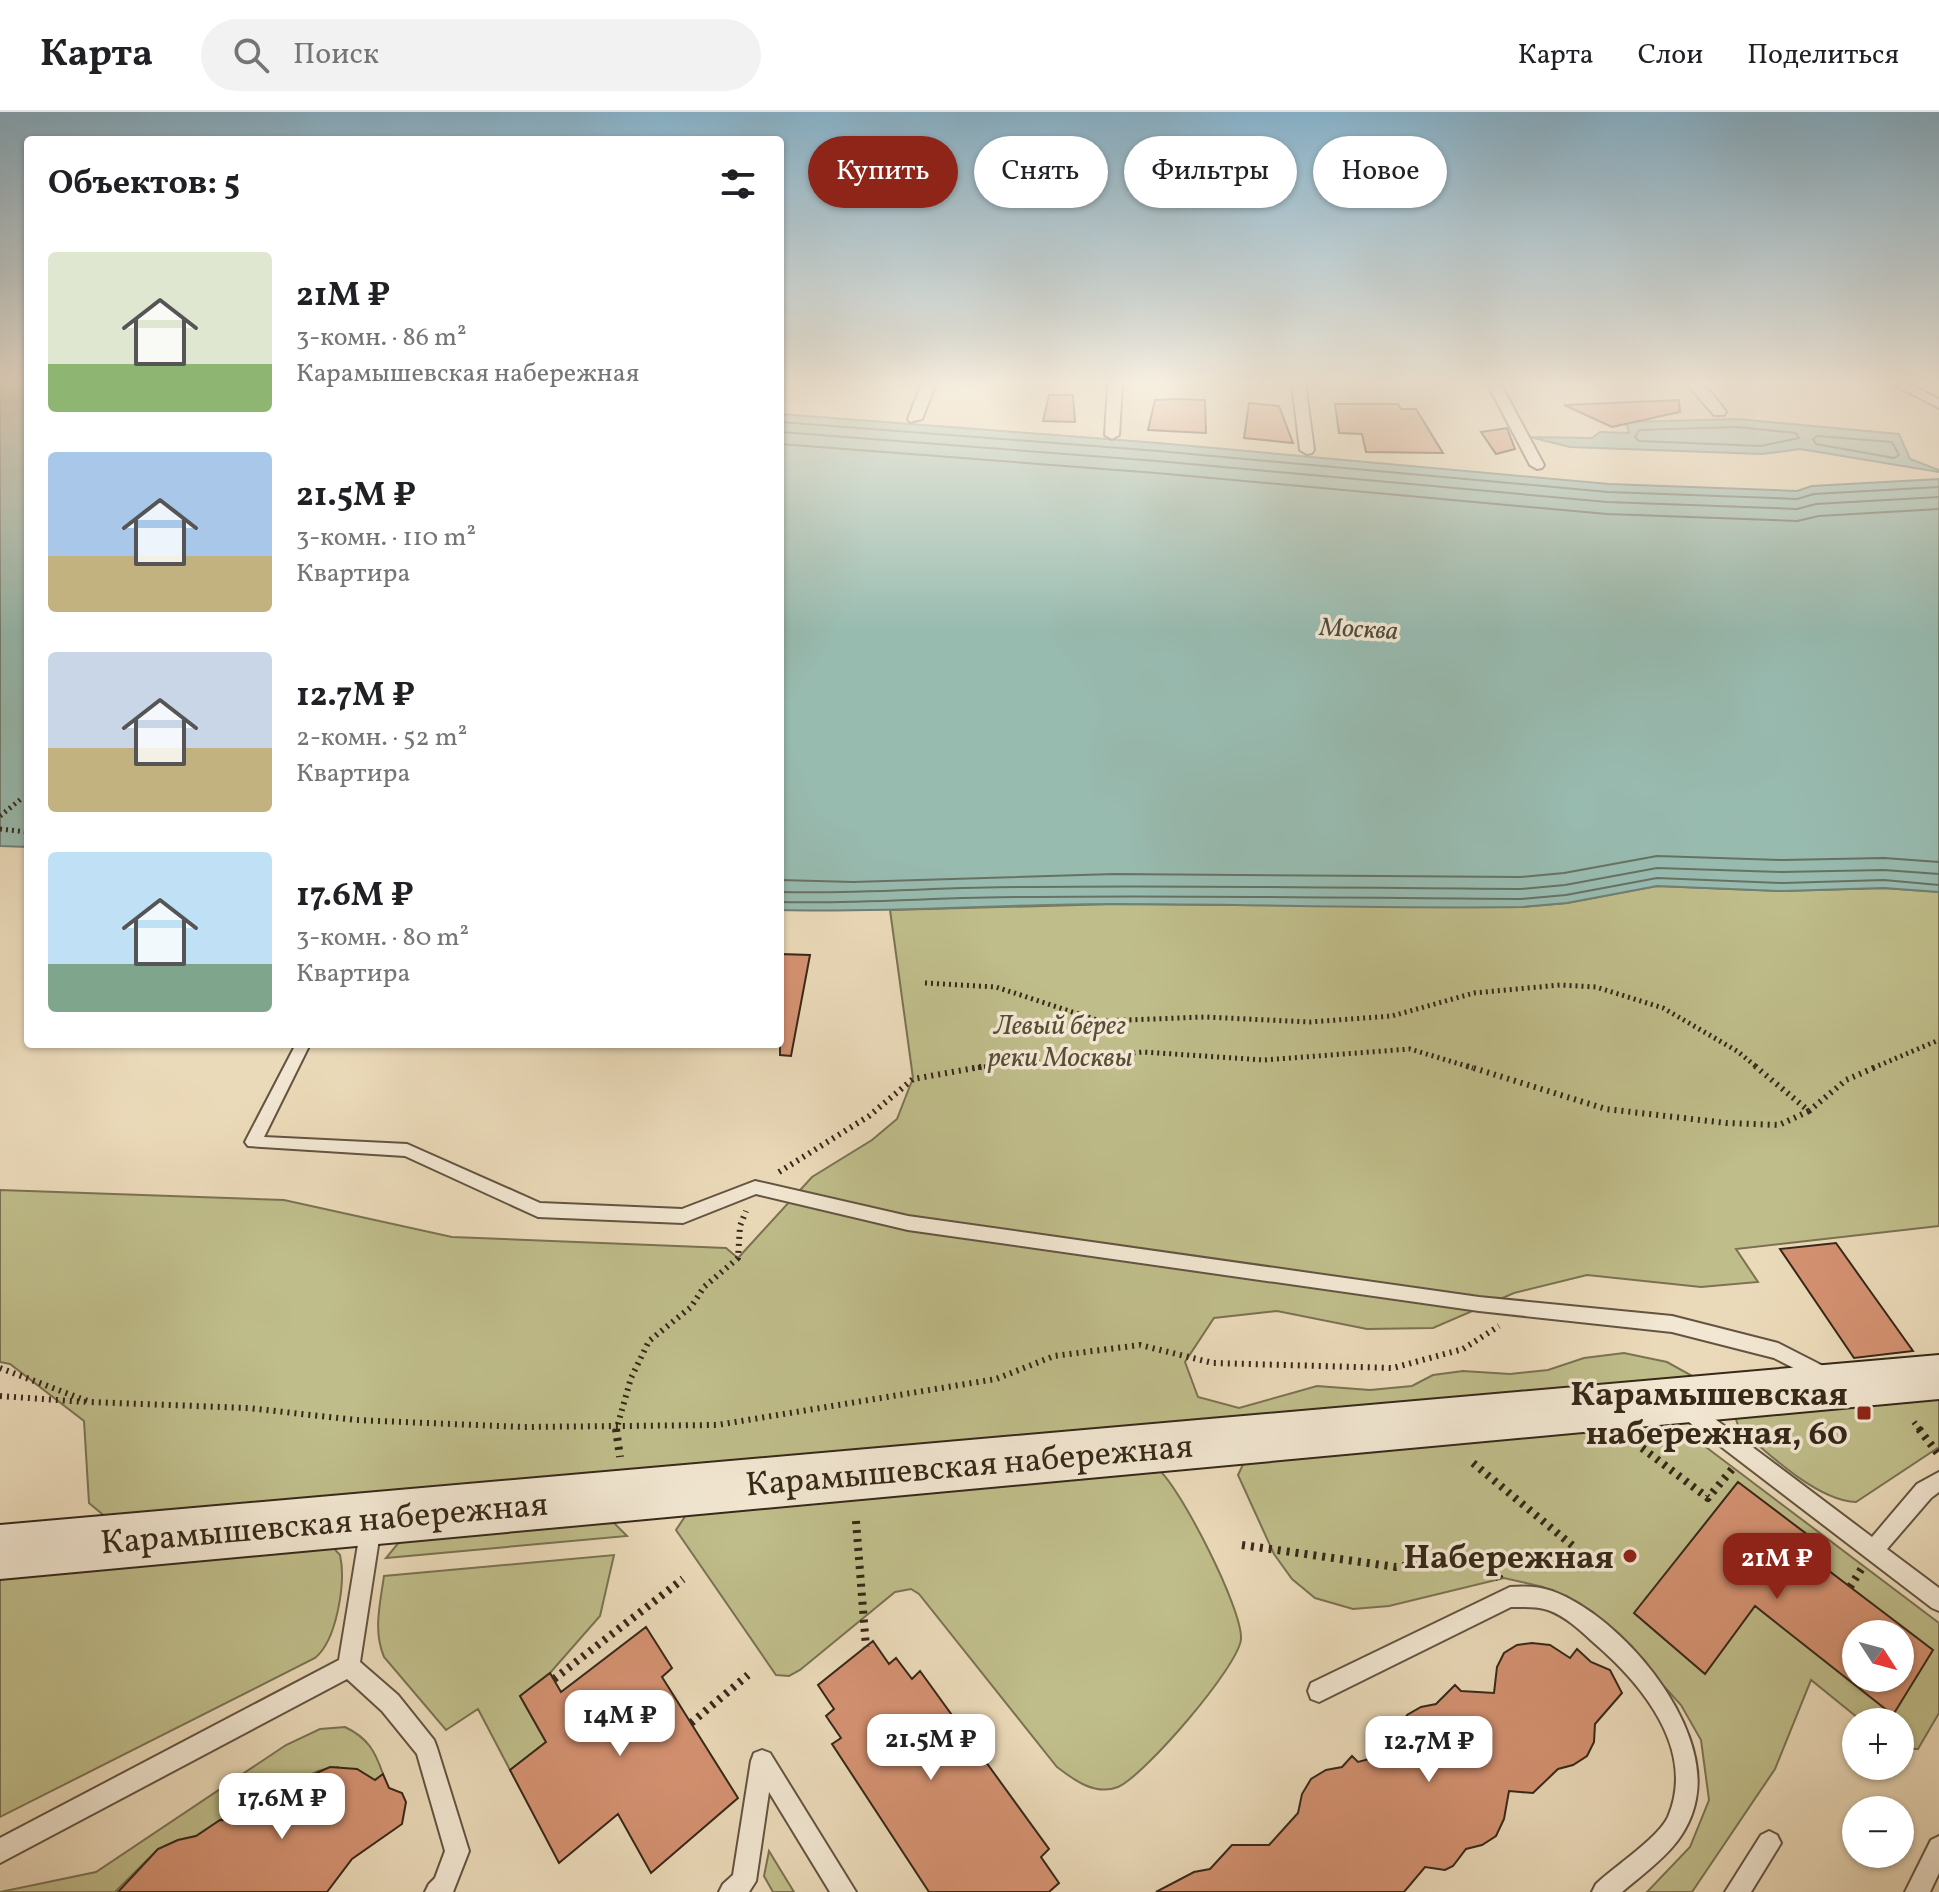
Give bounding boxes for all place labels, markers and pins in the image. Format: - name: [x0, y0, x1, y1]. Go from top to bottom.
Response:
- place label: Карамышевская набережная, 60: [1570, 1373, 1848, 1459]
- marker: Карамышевская набережная, 60: [1855, 1404, 1873, 1422]
- pin: 21M ₽: [1721, 1533, 1833, 1601]
- place label: Набережная: [1404, 1536, 1614, 1583]
- marker: Набережная: [1621, 1547, 1639, 1565]
- pin: 14M ₽: [564, 1690, 676, 1758]
- pin: 21.5M ₽: [857, 1714, 1005, 1782]
- pin: 12.7M ₽: [1355, 1716, 1503, 1784]
- pin: 17.6M ₽: [208, 1773, 356, 1841]

